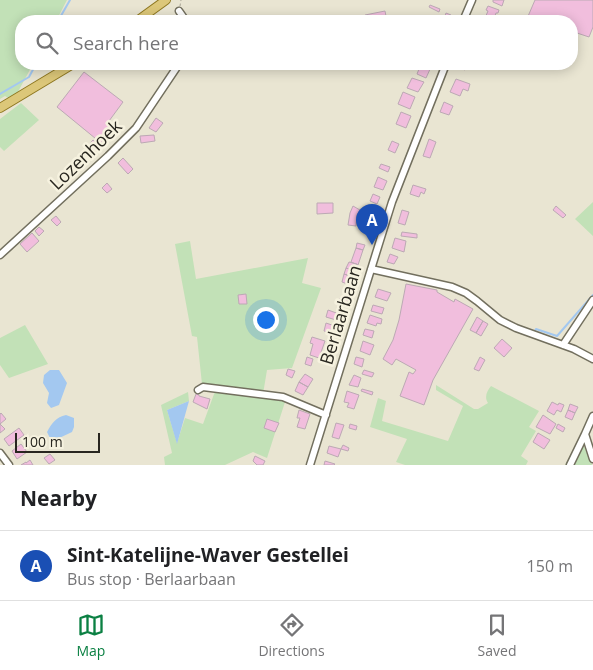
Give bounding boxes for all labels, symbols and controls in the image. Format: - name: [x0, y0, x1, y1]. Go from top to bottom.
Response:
- search box: [15, 15, 578, 70]
- icon: search: [33, 29, 61, 57]
- text: Search here: [73, 30, 179, 56]
- street label: Lozenhoek: [44, 114, 127, 195]
- pin: A: [356, 204, 388, 245]
- street label: Berlaarbaan: [314, 262, 367, 367]
- your location: [253, 307, 279, 333]
- scale bar: [15, 430, 100, 453]
- text: 100 m: [22, 432, 63, 451]
- text: Nearby: [20, 484, 97, 512]
- text: Sint-Katelijne-Waver Gestellei: [67, 542, 349, 568]
- text: A: [30, 555, 42, 577]
- text: 150 m: [527, 555, 573, 577]
- text: Bus stop · Berlaarbaan: [67, 568, 236, 590]
- tab: Map: [76, 611, 105, 660]
- tab: Directions: [258, 611, 325, 660]
- tab: Saved: [478, 611, 516, 660]

